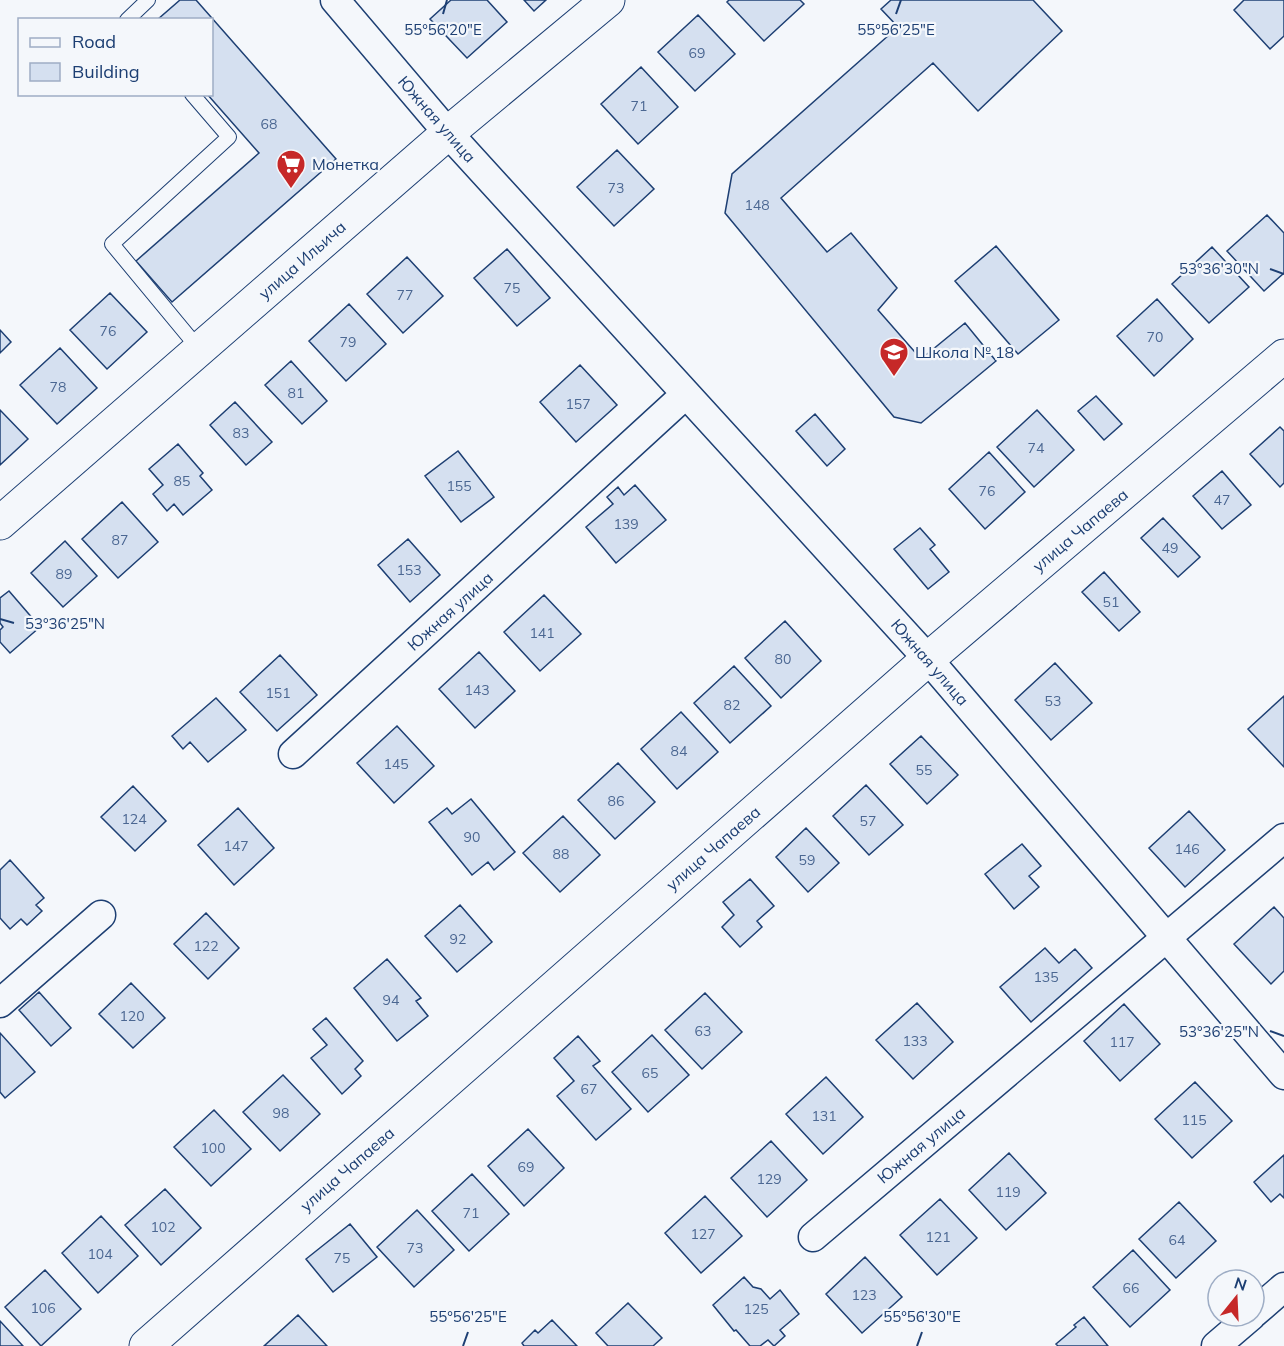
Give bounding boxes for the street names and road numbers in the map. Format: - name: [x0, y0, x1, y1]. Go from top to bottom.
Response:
- street label: Южная улица: [394, 71, 480, 167]
- street label: улица Ильича: [254, 217, 350, 303]
- street label: улица Чапаева: [1028, 484, 1132, 576]
- street label: Южная улица: [403, 567, 497, 655]
- street label: Южная улица: [887, 614, 973, 710]
- street label: улица Чапаева: [662, 802, 764, 894]
- street label: Южная улица: [873, 1102, 969, 1188]
- street label: улица Чапаева: [296, 1123, 398, 1215]

